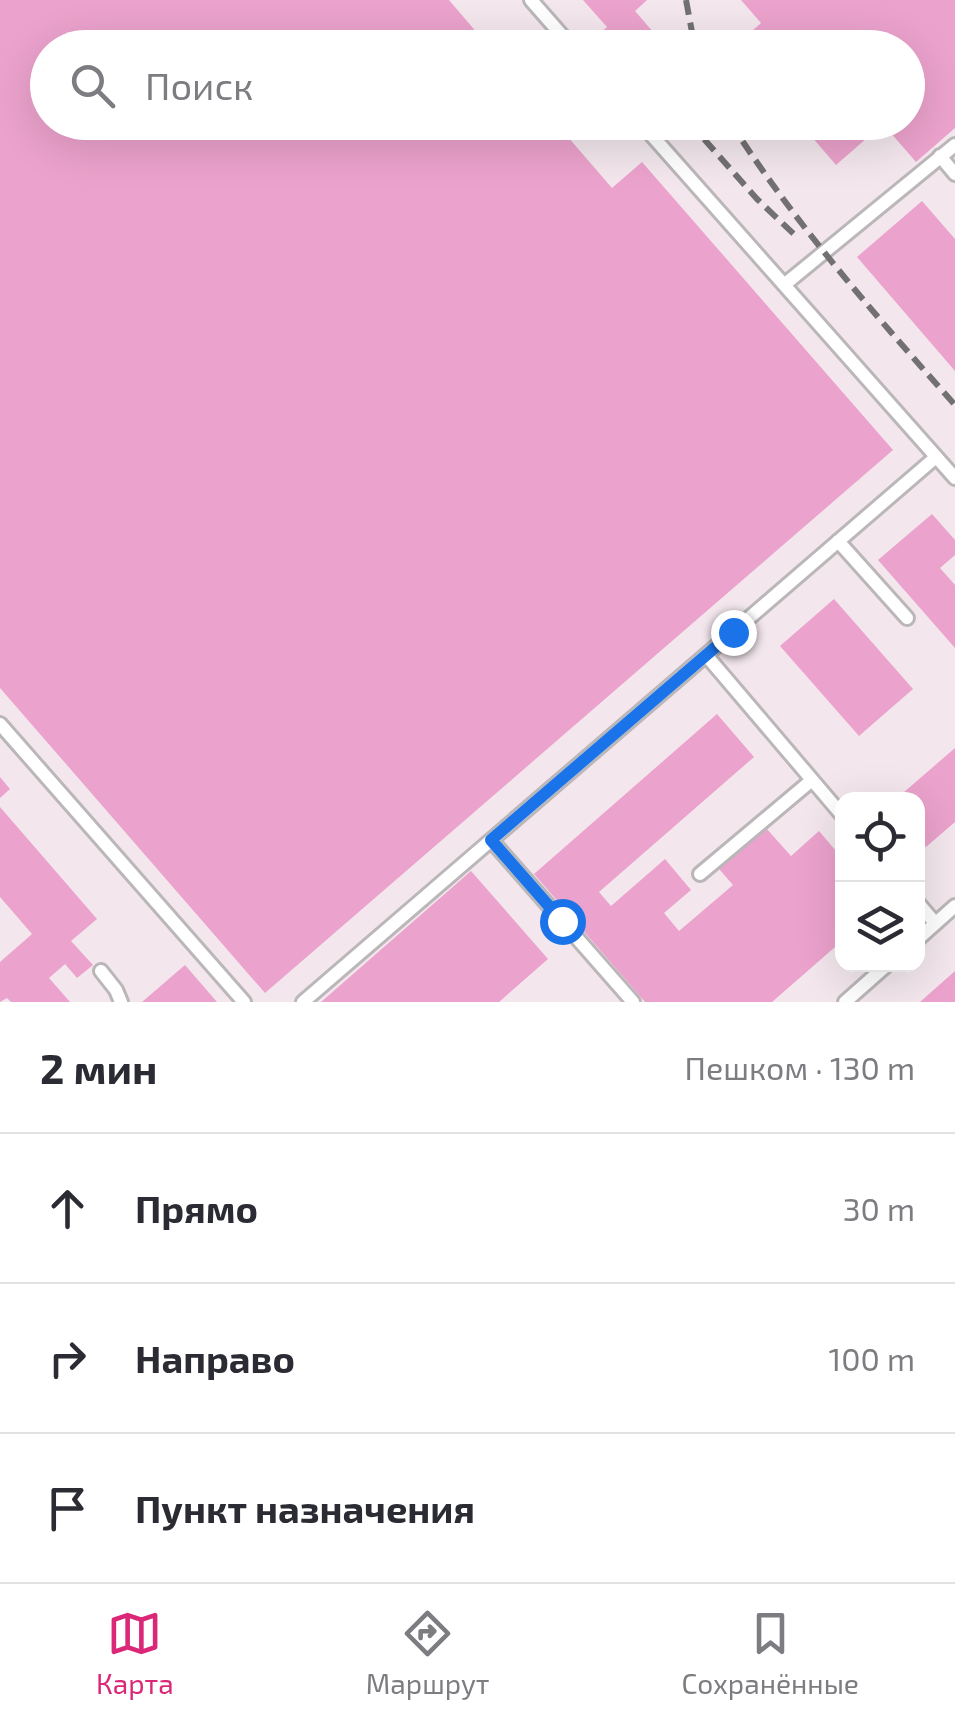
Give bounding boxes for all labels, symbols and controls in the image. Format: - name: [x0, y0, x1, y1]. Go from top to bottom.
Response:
- search box: [30, 30, 925, 140]
- icon: search: [65, 58, 120, 113]
- text: Поиск: [145, 62, 254, 108]
- route end: [711, 610, 757, 656]
- map controls: [835, 792, 925, 972]
- button: locate: [835, 792, 925, 882]
- button: layers: [835, 882, 925, 972]
- route start: [540, 899, 586, 945]
- text: 2 мин: [40, 1042, 157, 1092]
- text: Пешком · 130 m: [684, 1048, 915, 1086]
- icon: ahead: [40, 1181, 95, 1236]
- text: Прямо: [135, 1185, 258, 1231]
- text: 30 m: [843, 1189, 915, 1227]
- icon: right: [40, 1331, 95, 1386]
- text: Направо: [135, 1335, 295, 1381]
- text: 100 m: [829, 1339, 915, 1377]
- icon: arrive: [40, 1481, 95, 1536]
- text: Пункт назначения: [135, 1485, 475, 1531]
- tab: Карта: [96, 1606, 174, 1700]
- tab: Маршрут: [366, 1606, 490, 1700]
- tab: Сохранённые: [682, 1606, 859, 1700]

